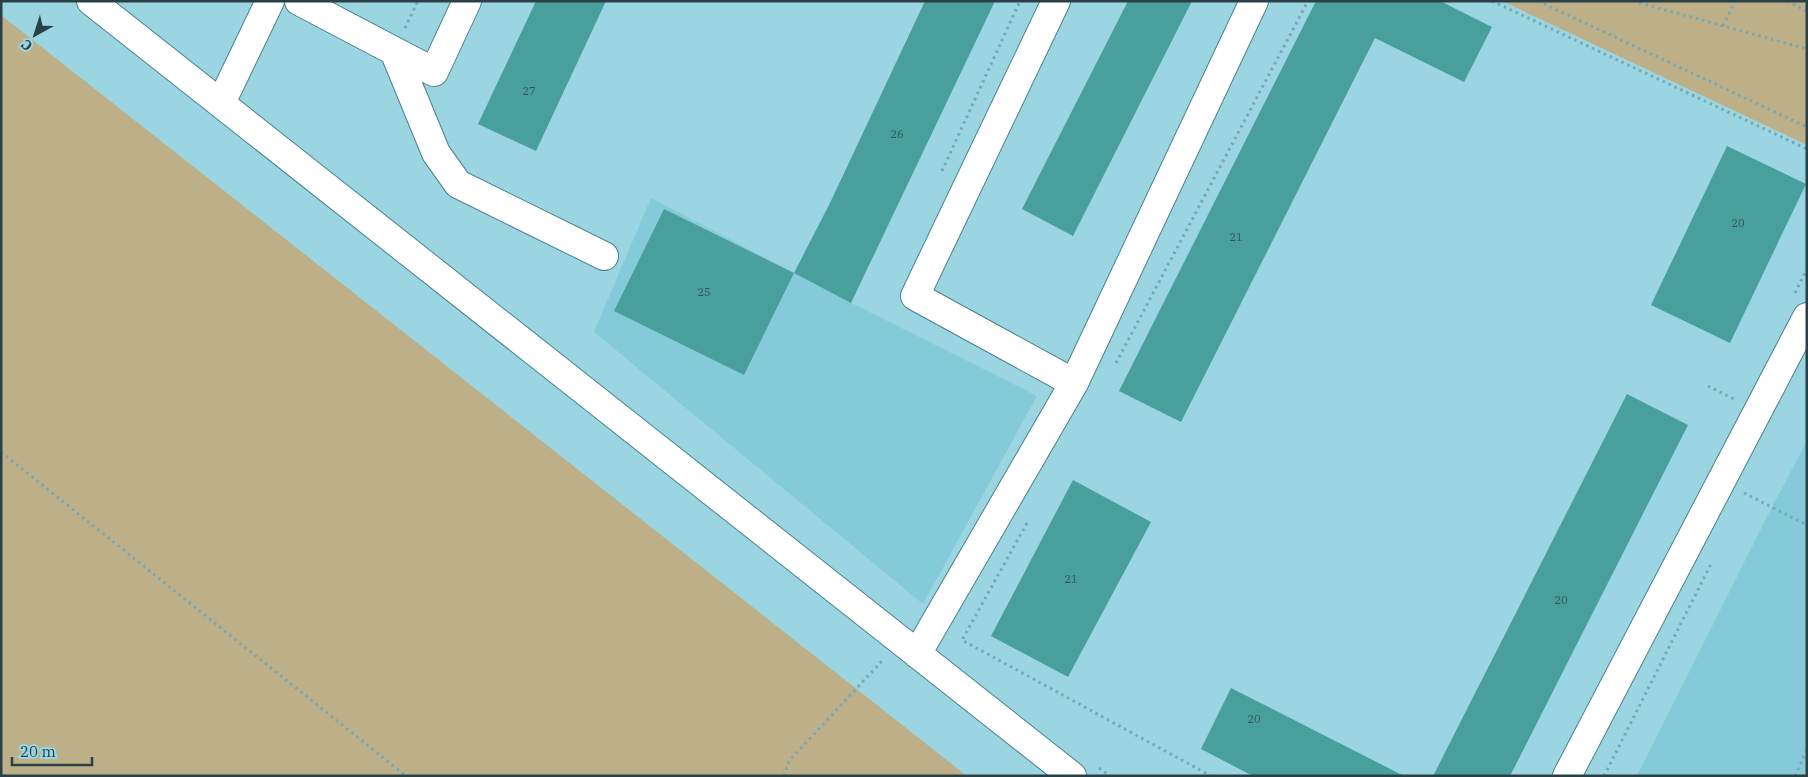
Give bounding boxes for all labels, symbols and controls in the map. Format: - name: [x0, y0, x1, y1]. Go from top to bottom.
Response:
- north arrow: [10, 10, 60, 60]
- text: С: [18, 35, 36, 55]
- house number: 27: [522, 84, 536, 98]
- house number: 26: [890, 127, 904, 141]
- house number: 20: [1731, 216, 1745, 230]
- house number: 21: [1229, 230, 1243, 244]
- house number: 25: [697, 285, 711, 299]
- house number: 21: [1064, 572, 1078, 586]
- house number: 20: [1554, 593, 1568, 607]
- house number: 20: [1247, 712, 1261, 726]
- scale bar: [12, 734, 92, 766]
- text: 20 m: [20, 742, 56, 761]

